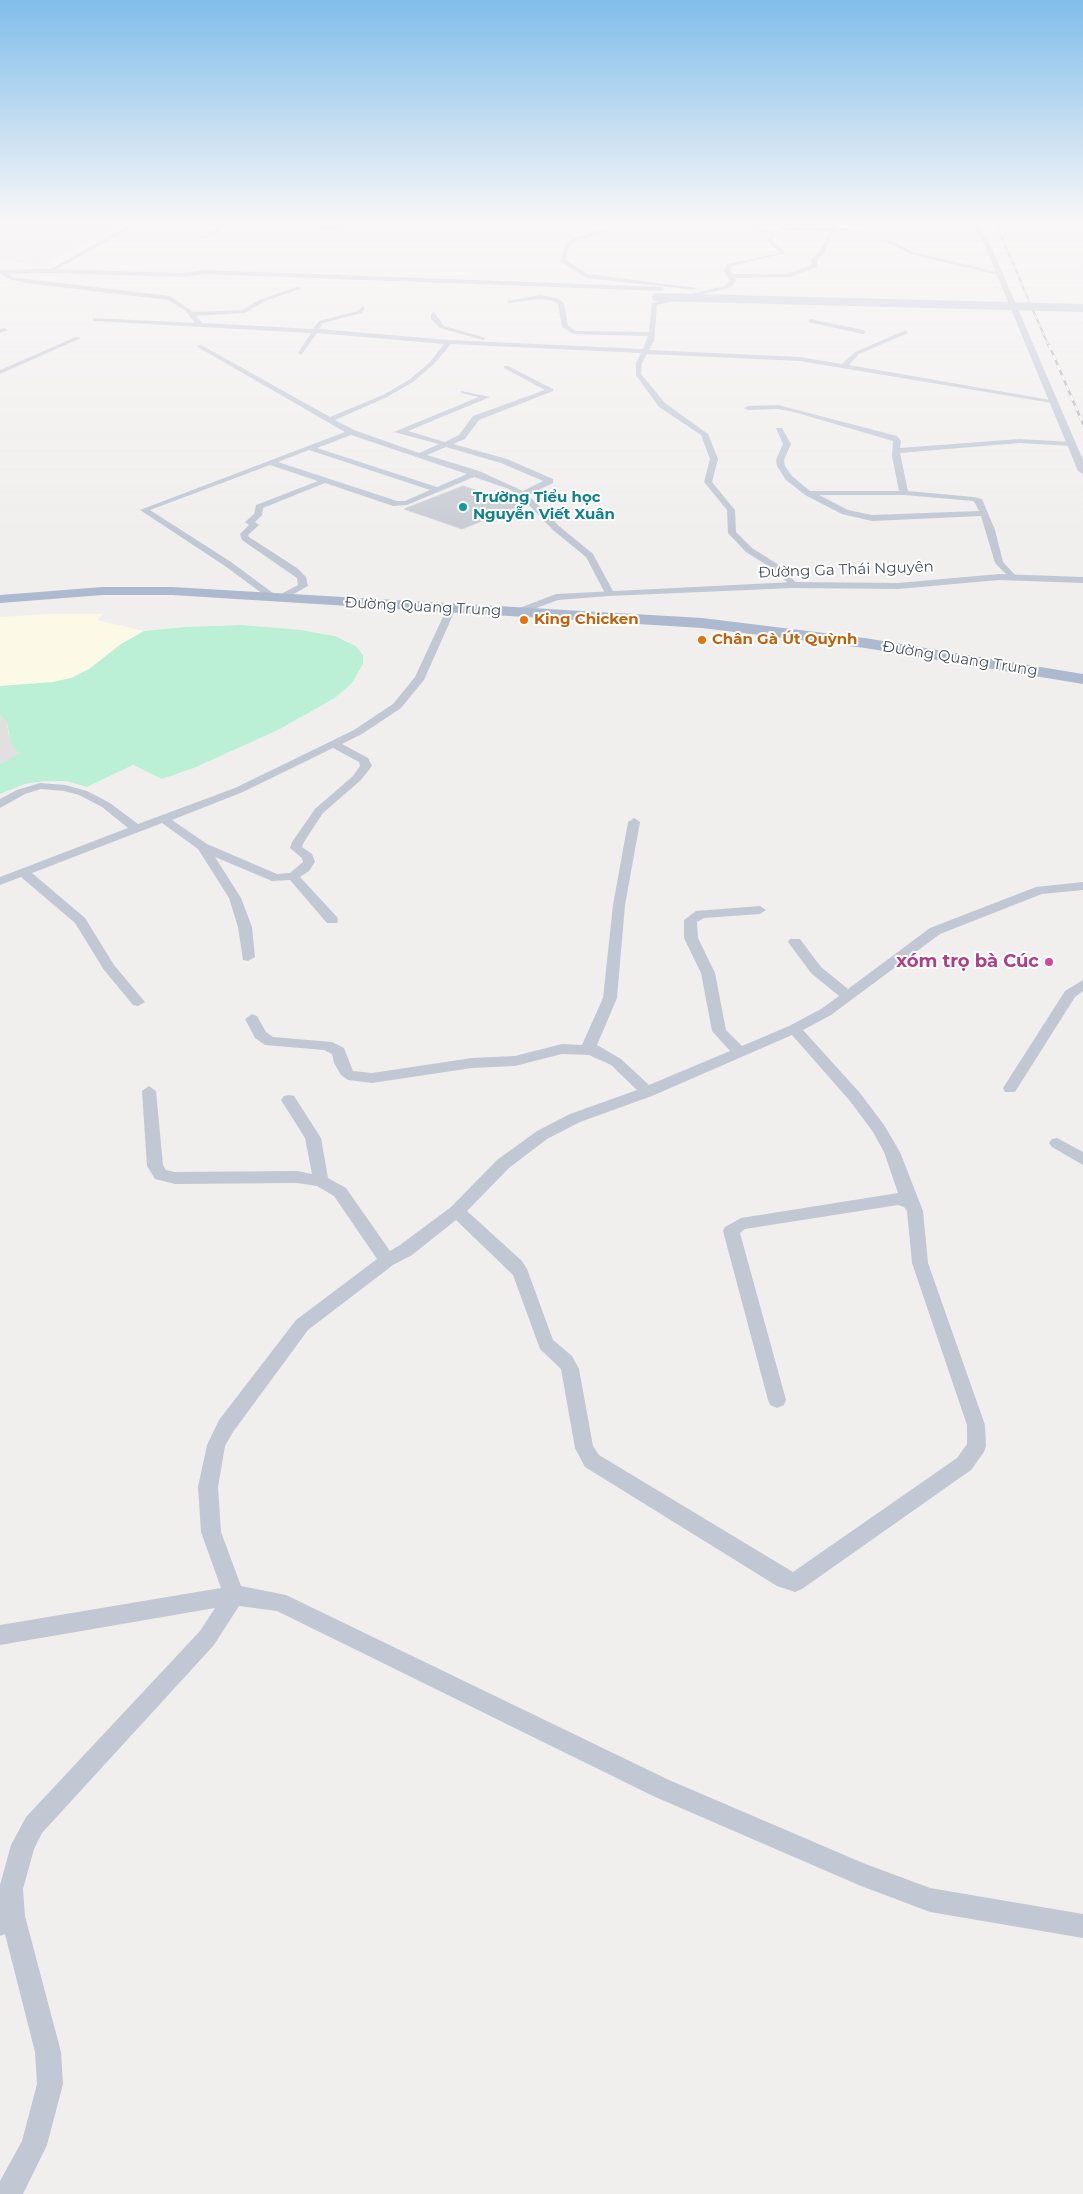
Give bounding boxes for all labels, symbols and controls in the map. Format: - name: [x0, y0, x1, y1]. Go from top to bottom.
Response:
- place label: Trường Tiểu học Nguyễn Viết Xuân: [473, 489, 615, 524]
- marker: Trường Tiểu học Nguyễn Viết Xuân: [457, 501, 469, 513]
- street label: Đường Ga Thái Nguyên: [758, 558, 934, 582]
- street label: Đường Quang Trung: [344, 594, 502, 620]
- place label: King Chicken: [534, 611, 639, 629]
- marker: King Chicken: [518, 614, 530, 626]
- place label: Chân Gà Út Quỳnh: [712, 631, 857, 649]
- marker: Chân Gà Út Quỳnh: [696, 634, 708, 646]
- street label: Đường Quang Trung: [881, 638, 1039, 680]
- place label: xóm trọ bà Cúc: [896, 951, 1039, 973]
- marker: xóm trọ bà Cúc: [1043, 956, 1055, 968]

